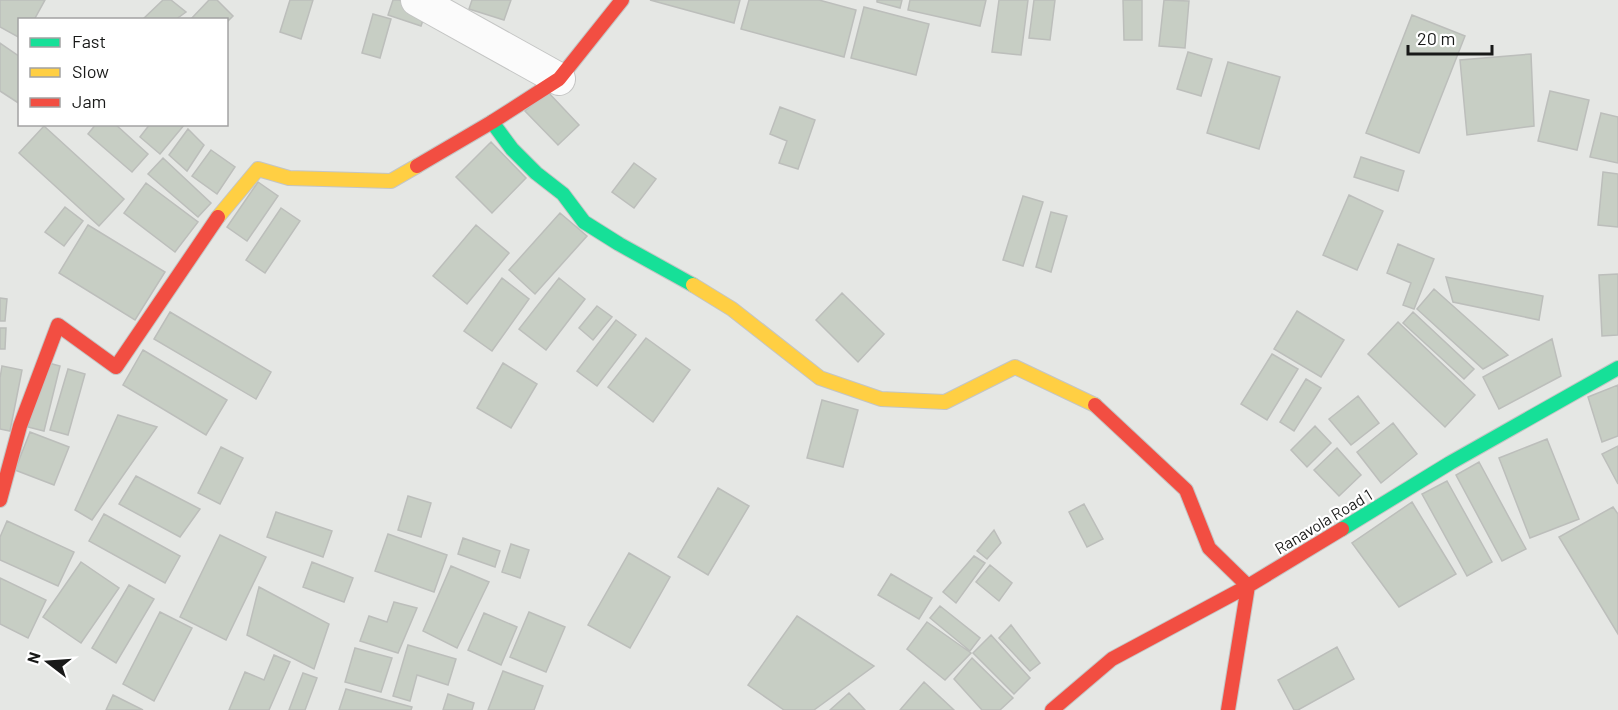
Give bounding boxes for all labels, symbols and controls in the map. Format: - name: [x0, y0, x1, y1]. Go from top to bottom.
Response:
- legend: [18, 18, 228, 126]
- scale bar: [1408, 18, 1492, 56]
- text: 20 m: [1417, 27, 1455, 49]
- text: Fast: [72, 30, 106, 52]
- text: Slow: [72, 60, 109, 82]
- text: Jam: [72, 90, 106, 112]
- street label: Ranavola Road 1: [1271, 485, 1375, 557]
- north arrow: [18, 632, 78, 692]
- text: N: [23, 650, 44, 665]

